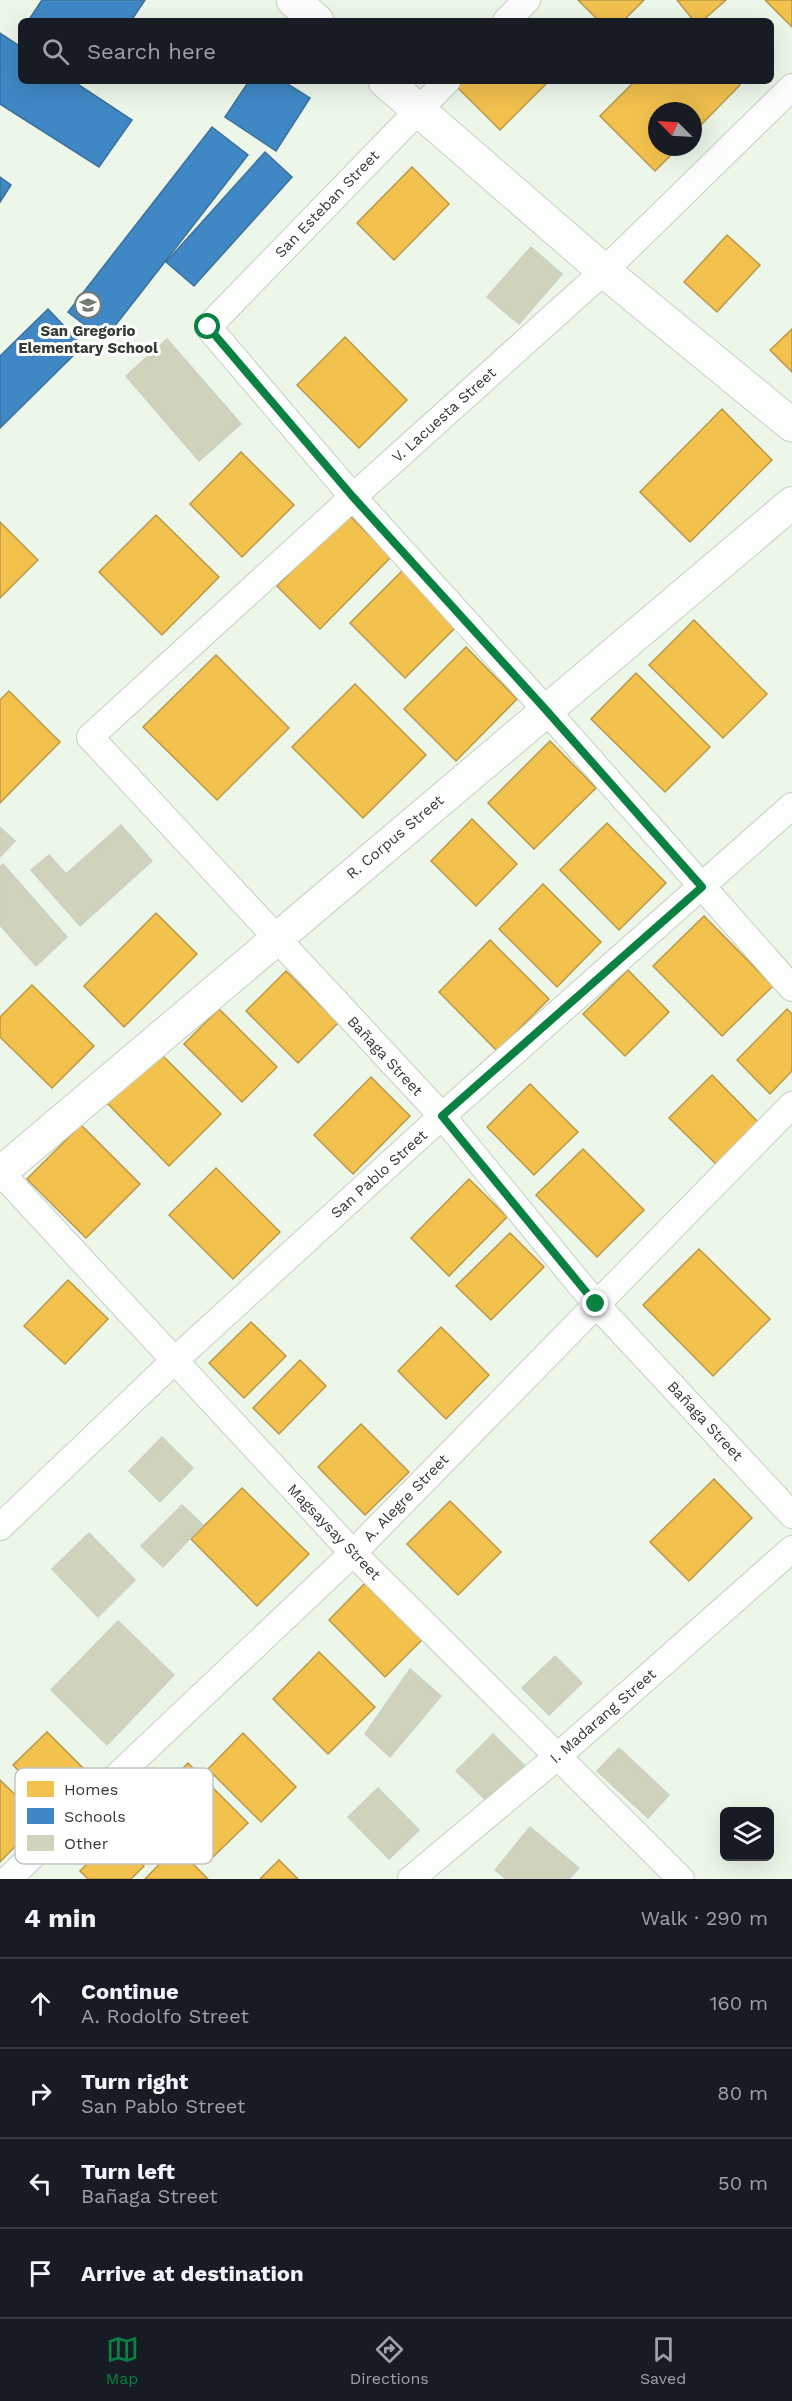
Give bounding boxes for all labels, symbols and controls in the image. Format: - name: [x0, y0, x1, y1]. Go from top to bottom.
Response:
- search box: [18, 18, 774, 84]
- icon: search: [39, 35, 72, 68]
- text: Search here: [87, 39, 216, 64]
- north arrow: [648, 102, 702, 156]
- street label: San Esteban Street: [271, 146, 383, 261]
- school or university icon: San Gregorio Elementary School: [73, 290, 103, 320]
- route start: [194, 313, 220, 339]
- place label: San Gregorio Elementary School: [18, 322, 158, 357]
- street label: V. Lacuesta Street: [388, 363, 500, 466]
- street label: R. Corpus Street: [343, 791, 448, 883]
- street label: Bañaga Street: [343, 1012, 427, 1100]
- street label: San Pablo Street: [327, 1126, 431, 1222]
- route end: [582, 1290, 608, 1316]
- street label: Bañaga Street: [663, 1377, 747, 1465]
- street label: A. Alegre Street: [360, 1450, 453, 1545]
- street label: Magsaysay Street: [284, 1480, 385, 1584]
- street label: I. Madarang Street: [546, 1665, 660, 1767]
- legend: [15, 1768, 213, 1864]
- text: Homes: [64, 1780, 118, 1799]
- text: Schools: [64, 1807, 126, 1826]
- map controls: [720, 1807, 774, 1861]
- button: layers: [720, 1807, 774, 1861]
- text: Other: [64, 1834, 109, 1853]
- text: 4 min: [24, 1903, 96, 1933]
- text: Walk · 290 m: [641, 1906, 768, 1930]
- text: Continue: [81, 1979, 179, 2004]
- icon: ahead: [24, 1987, 57, 2020]
- text: 160 m: [710, 1991, 768, 2015]
- text: A. Rodolfo Street: [81, 2004, 249, 2028]
- text: Turn right: [81, 2069, 188, 2094]
- icon: right: [24, 2077, 57, 2110]
- text: 80 m: [717, 2081, 768, 2105]
- text: San Pablo Street: [81, 2094, 245, 2118]
- text: Turn left: [81, 2159, 175, 2184]
- icon: left: [24, 2167, 57, 2200]
- text: 50 m: [718, 2171, 768, 2195]
- text: Bañaga Street: [81, 2184, 218, 2208]
- icon: arrive: [24, 2257, 57, 2290]
- text: Arrive at destination: [81, 2261, 304, 2286]
- tab: Map: [106, 2333, 139, 2388]
- tab: Directions: [350, 2333, 429, 2388]
- tab: Saved: [640, 2333, 686, 2388]

